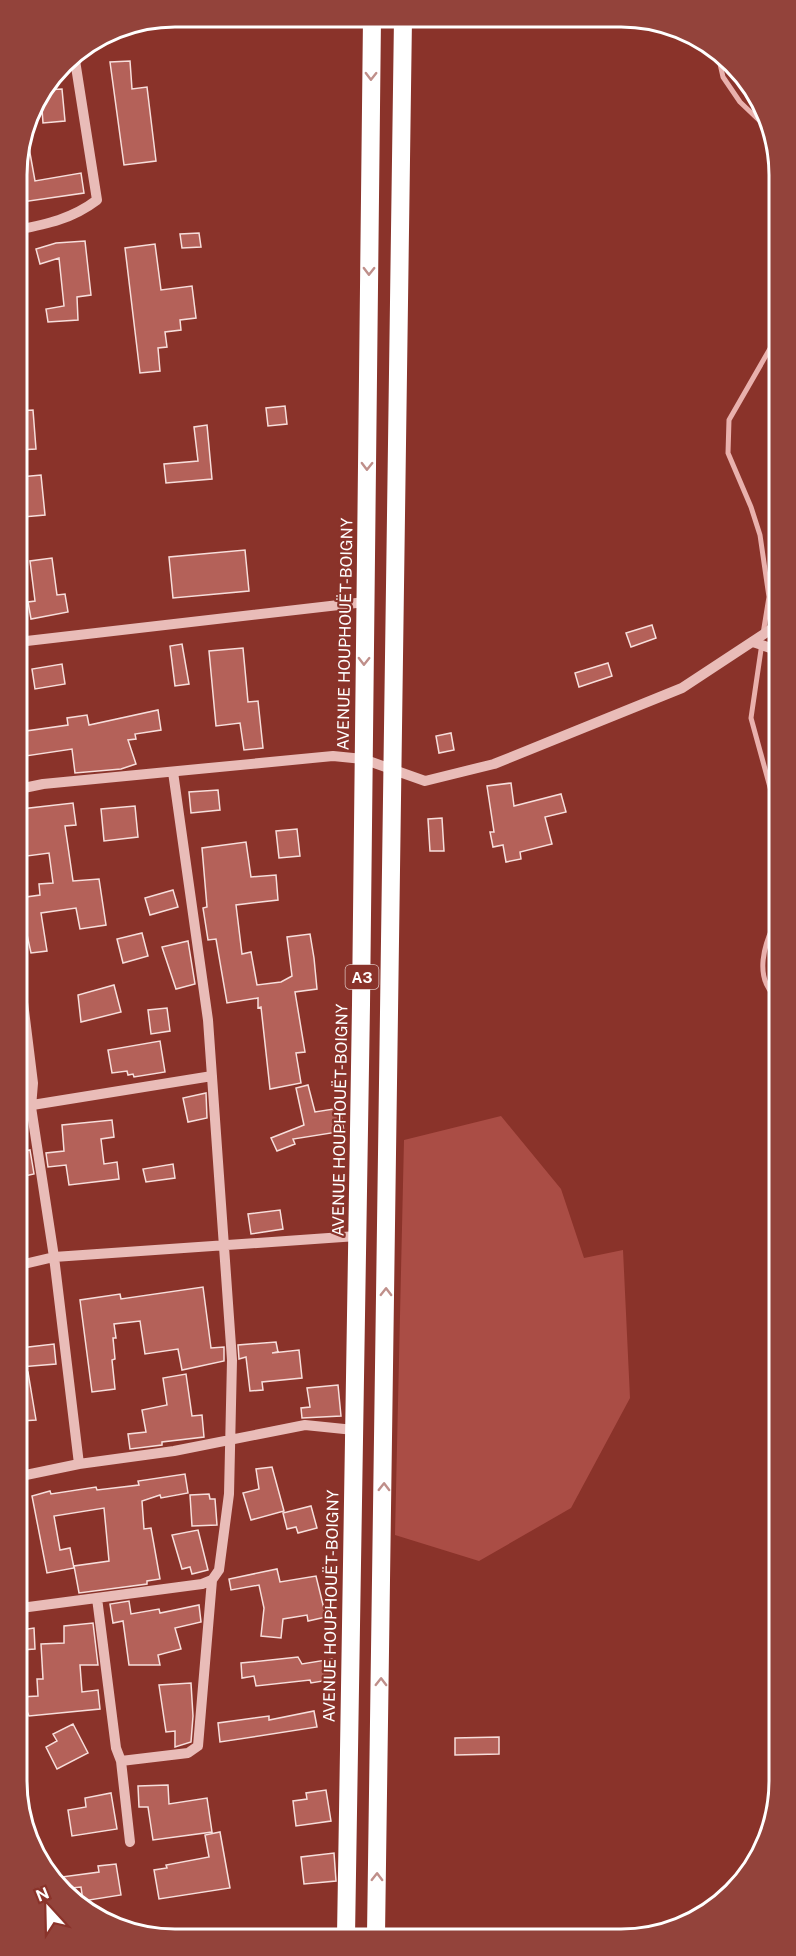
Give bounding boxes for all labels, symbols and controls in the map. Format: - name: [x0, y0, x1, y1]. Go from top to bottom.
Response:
- one-way arrow: [365, 72, 377, 81]
- one-way arrow: [363, 267, 375, 276]
- one-way arrow: [361, 462, 373, 471]
- street label: AVENUE HOUPHOUËT-BOIGNY: [332, 517, 357, 750]
- one-way arrow: [358, 657, 370, 666]
- road number: A3: [346, 965, 378, 989]
- street label: AVENUE HOUPHOUËT-BOIGNY: [327, 1003, 352, 1236]
- one-way arrow: [380, 1288, 393, 1297]
- one-way arrow: [377, 1483, 390, 1492]
- street label: AVENUE HOUPHOUËT-BOIGNY: [318, 1489, 343, 1722]
- one-way arrow: [374, 1678, 387, 1687]
- one-way arrow: [371, 1872, 383, 1881]
- north arrow: [18, 1878, 78, 1938]
- text: N: [33, 1883, 52, 1906]

